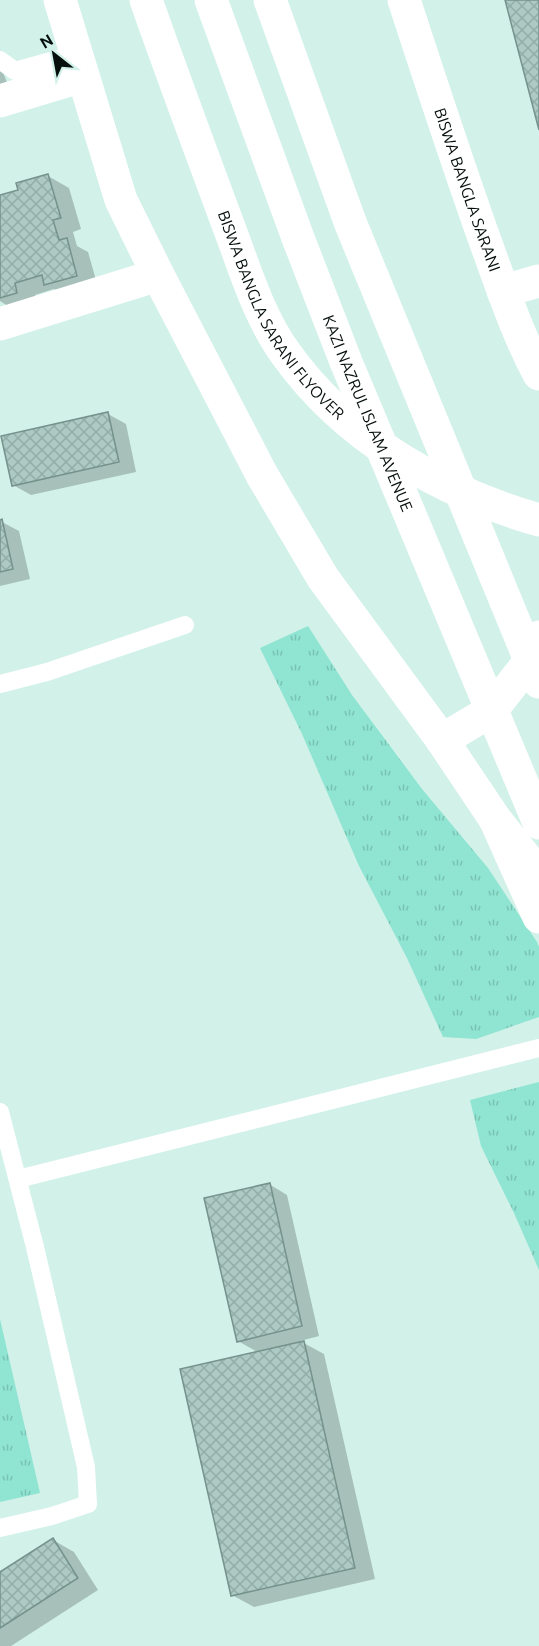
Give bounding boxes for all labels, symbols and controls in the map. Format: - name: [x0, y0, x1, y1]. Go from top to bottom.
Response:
- north arrow: [24, 24, 84, 84]
- text: N: [37, 30, 56, 52]
- street label: BISWA BANGLA SARANI: [431, 106, 504, 274]
- street label: BISWA BANGLA SARANI FLYOVER: [215, 208, 348, 423]
- street label: KAZI NAZRUL ISLAM AVENUE: [320, 312, 417, 514]

